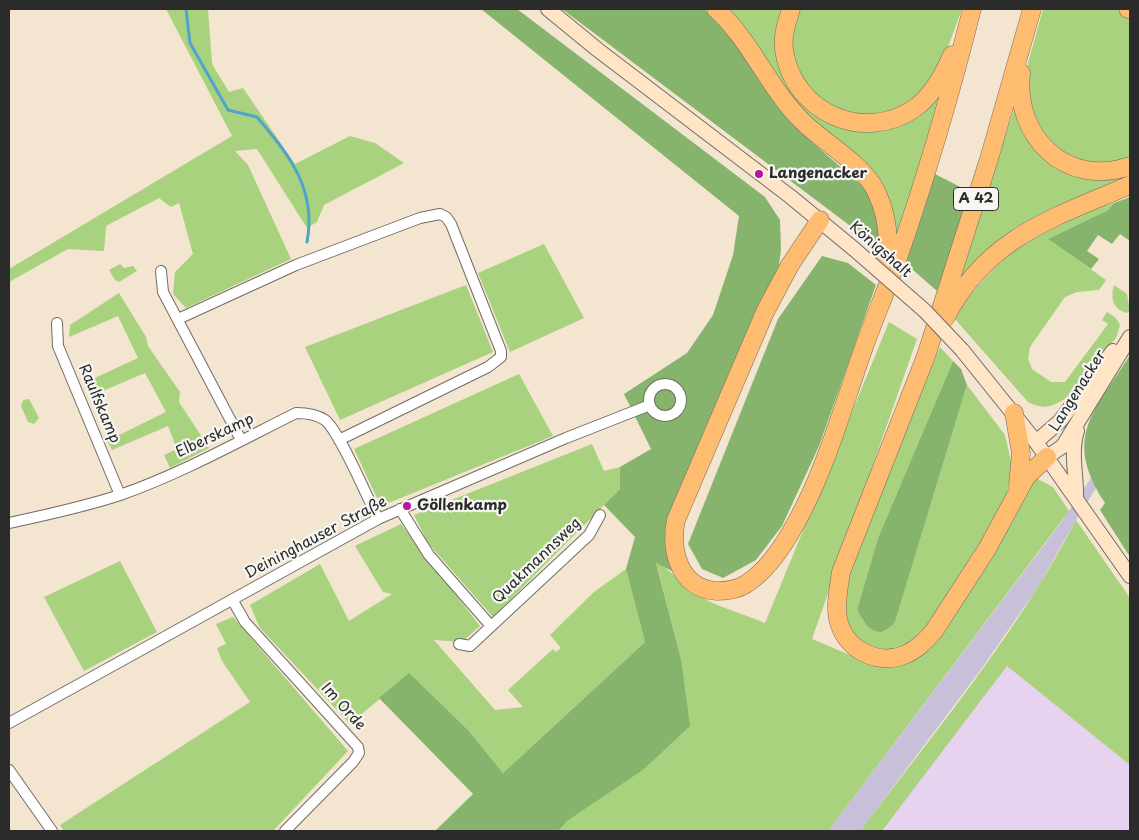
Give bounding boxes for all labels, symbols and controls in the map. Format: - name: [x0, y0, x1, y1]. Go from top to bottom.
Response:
- place label: Langenacker: [769, 165, 867, 183]
- marker: Langenacker: [753, 168, 765, 180]
- road number: A 42: [954, 188, 998, 210]
- street label: Königshalt: [845, 218, 915, 282]
- street label: Langenacker: [1046, 347, 1110, 435]
- street label: Raulfskamp: [74, 362, 124, 446]
- street label: Elberskamp: [173, 410, 257, 462]
- street label: Deininghauser Straße: [242, 493, 390, 583]
- place label: Göllenkamp: [417, 497, 507, 515]
- marker: Göllenkamp: [401, 500, 413, 512]
- street label: Quakmannsweg: [489, 514, 585, 608]
- street label: Im Orde: [317, 679, 369, 735]

